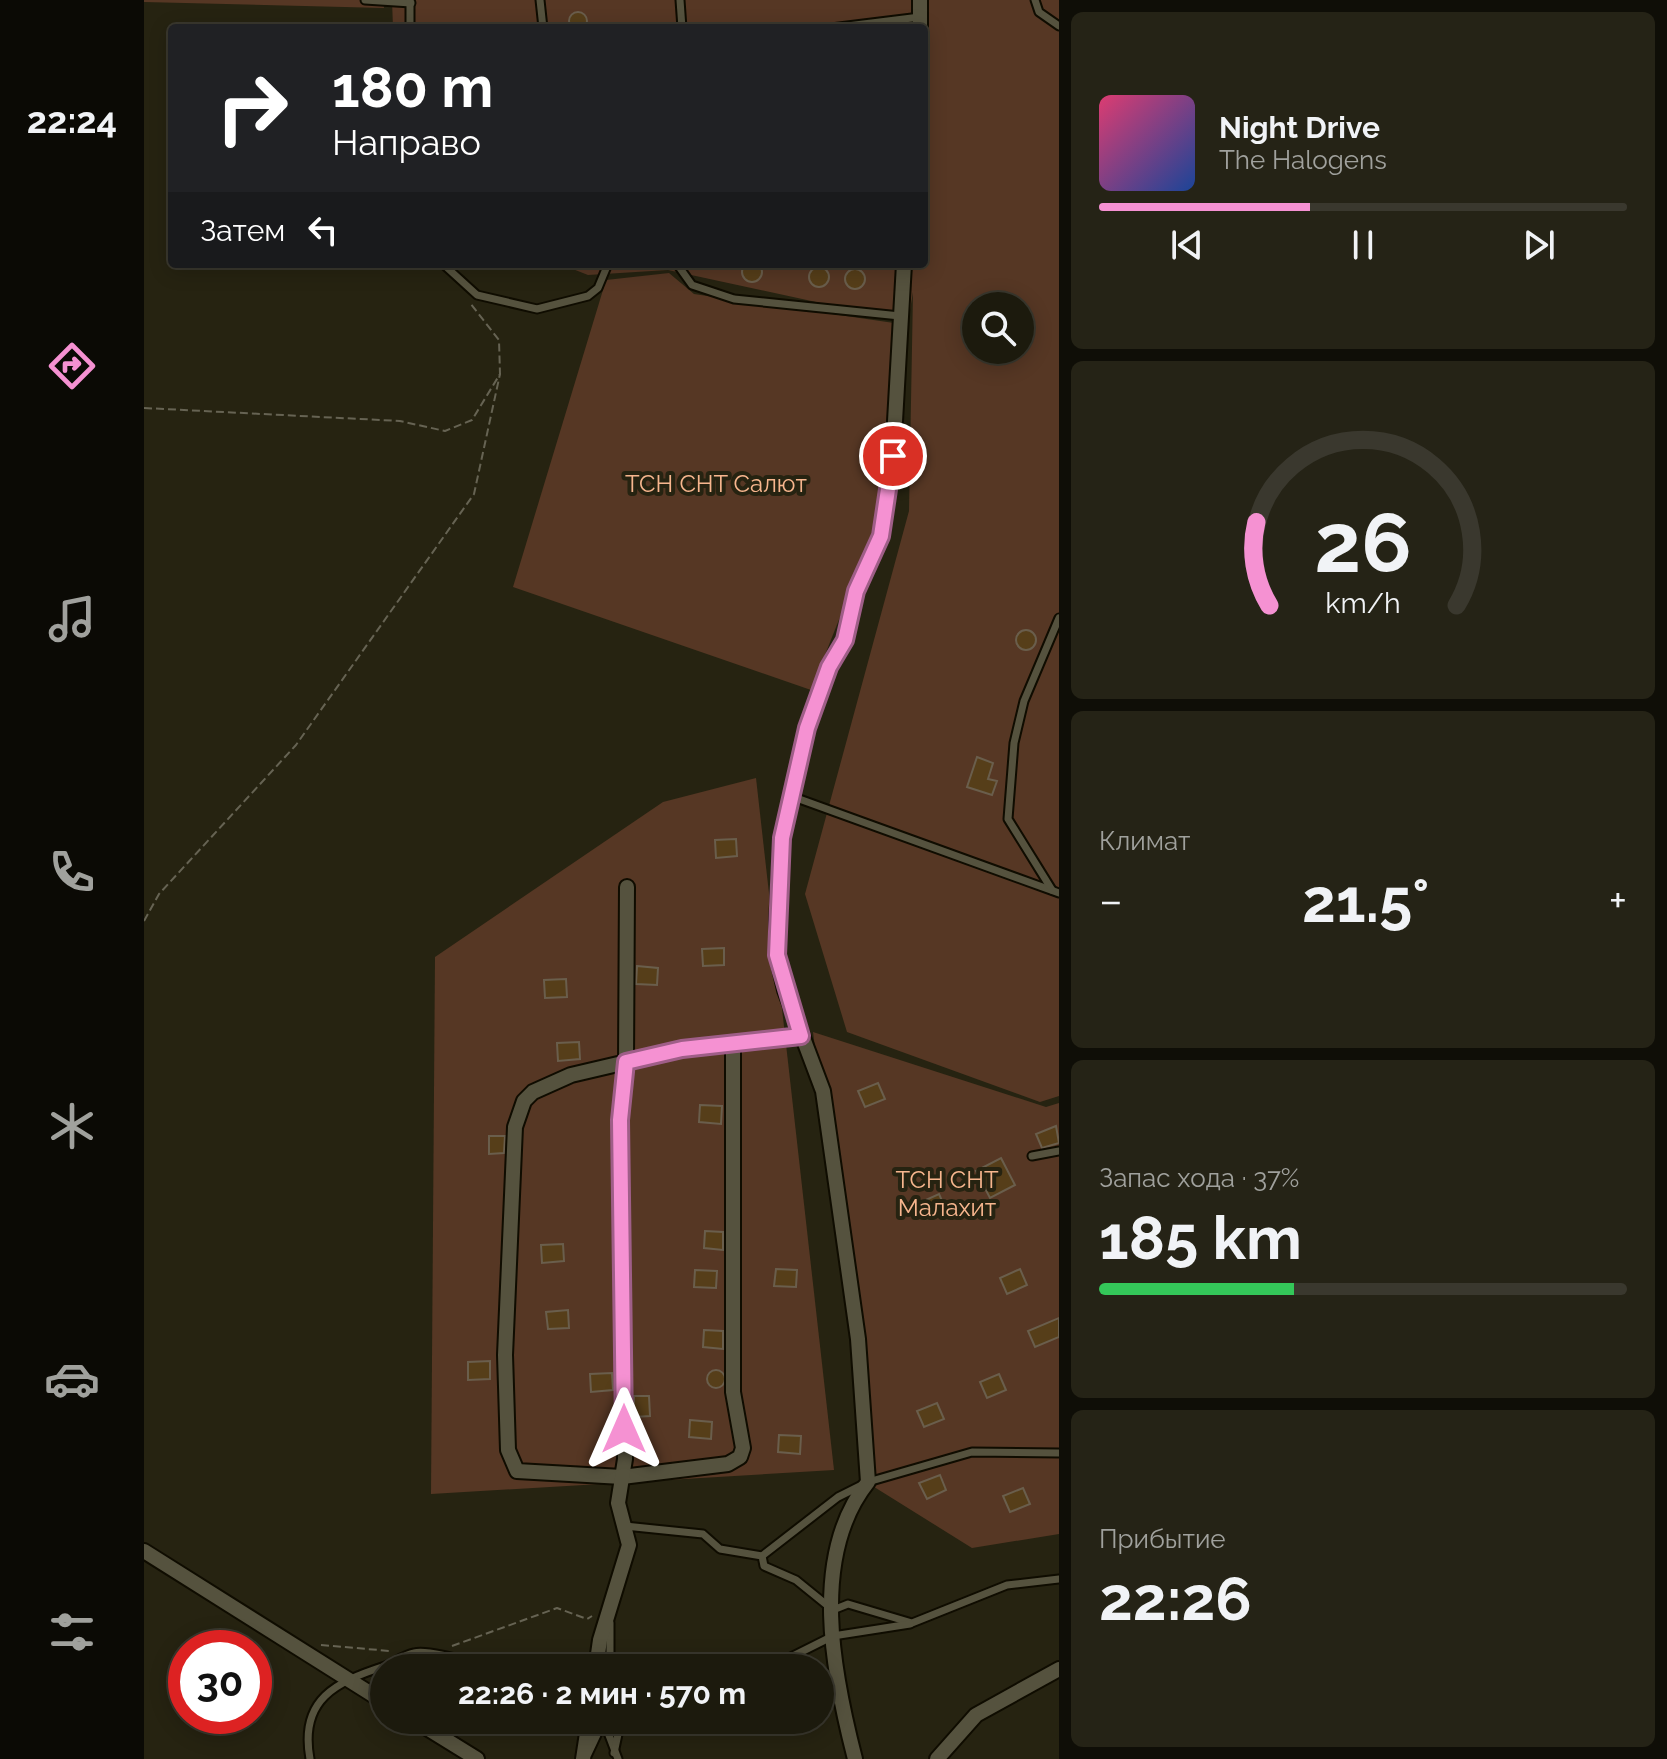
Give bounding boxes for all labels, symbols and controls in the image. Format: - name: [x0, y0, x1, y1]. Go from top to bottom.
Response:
- text: 180 m: [332, 54, 493, 120]
- icon: right: [200, 56, 304, 160]
- text: 22:24: [27, 99, 117, 141]
- text: Night Drive: [1219, 110, 1380, 145]
- text: Направо: [332, 121, 481, 163]
- text: The Halogens: [1219, 145, 1387, 175]
- icon: left: [301, 208, 345, 252]
- text: Затем: [200, 213, 285, 248]
- icon: previous: [1165, 223, 1209, 267]
- icon: pause: [1341, 223, 1385, 267]
- icon: next: [1517, 223, 1561, 267]
- map controls: [962, 292, 1034, 364]
- button: search: [962, 292, 1034, 364]
- icon: directions: [44, 338, 100, 394]
- pin: [859, 422, 927, 490]
- icon: arrive: [871, 434, 915, 478]
- park label: ТСН СНТ Салют: [625, 469, 807, 498]
- text: 26: [1314, 494, 1412, 591]
- text: km/h: [1325, 586, 1401, 620]
- icon: music: [44, 591, 100, 647]
- text: Климат: [1099, 826, 1190, 856]
- icon: phone: [44, 844, 100, 900]
- text: 21.5°: [1302, 866, 1429, 936]
- text: −: [1099, 875, 1123, 926]
- text: +: [1609, 875, 1627, 926]
- icon: climate: [44, 1098, 100, 1154]
- text: Запас хода · 37%: [1099, 1163, 1299, 1193]
- park label: ТСН СНТ Малахит: [895, 1165, 999, 1222]
- text: 185 km: [1099, 1203, 1302, 1273]
- icon: car: [44, 1351, 100, 1407]
- position arrow: [582, 1387, 666, 1471]
- text: Прибытие: [1099, 1524, 1226, 1554]
- text: 22:26: [1099, 1564, 1252, 1634]
- icon: filters: [44, 1604, 100, 1660]
- speed limit sign: 30: [168, 1630, 272, 1734]
- text: 22:26 · 2 мин · 570 m: [458, 1676, 746, 1711]

